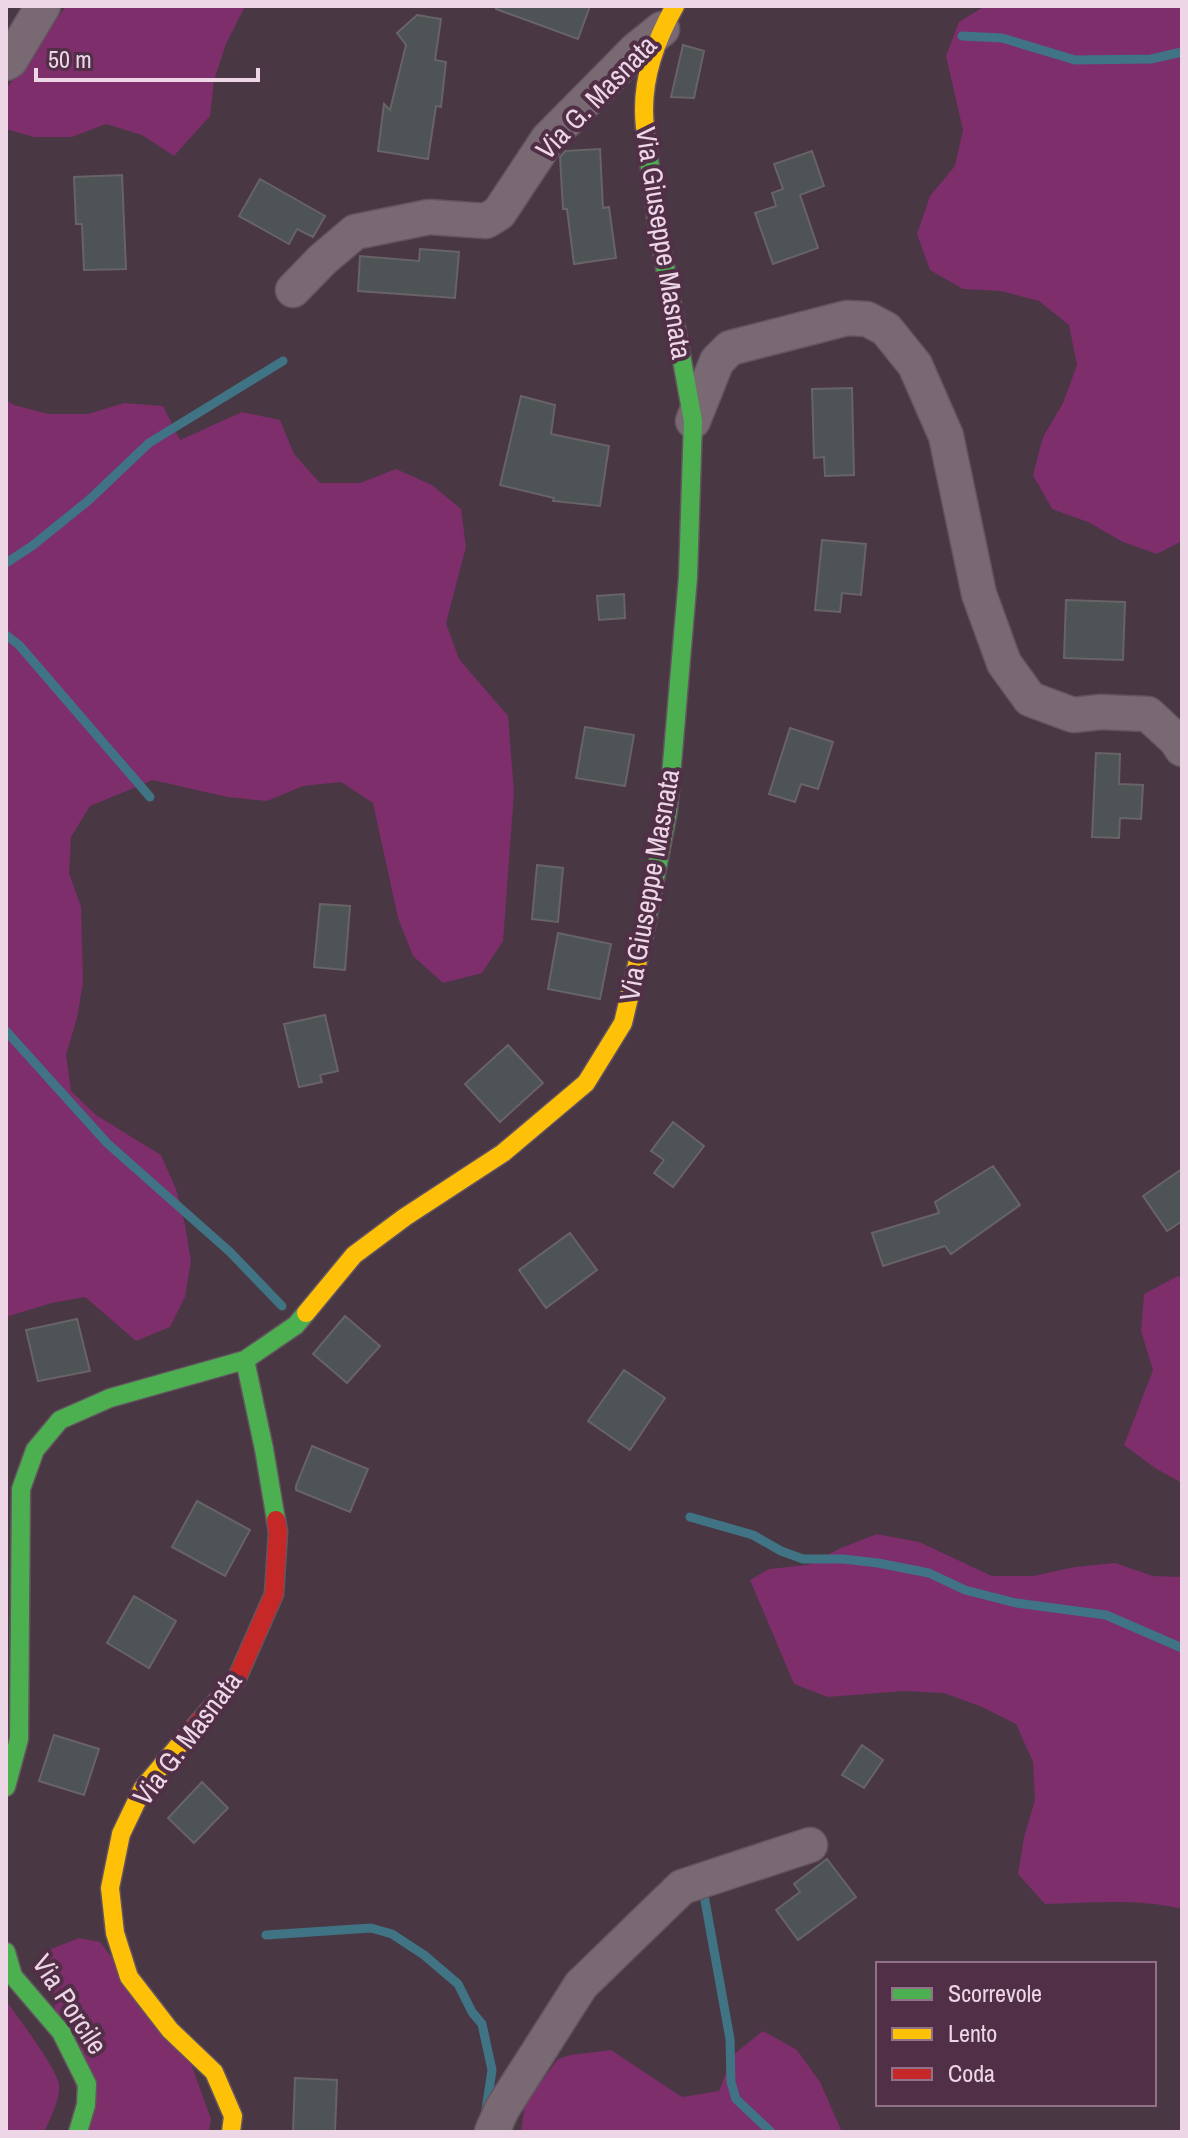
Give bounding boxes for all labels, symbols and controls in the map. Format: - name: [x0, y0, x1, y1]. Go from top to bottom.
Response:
- street label: Via G. Masnata: [527, 26, 665, 167]
- scale bar: [36, 32, 258, 82]
- text: 50 m: [48, 43, 92, 75]
- street label: Via Giuseppe Masnata: [627, 124, 701, 362]
- street label: Via Giuseppe Masnata: [610, 766, 688, 1004]
- street label: Via G. Masnata: [124, 1663, 250, 1813]
- street label: Via Porcile: [24, 1947, 116, 2061]
- legend: [876, 1962, 1156, 2106]
- text: Scorrevole: [948, 1977, 1042, 2009]
- text: Lento: [948, 2017, 997, 2049]
- text: Coda: [948, 2057, 995, 2089]

